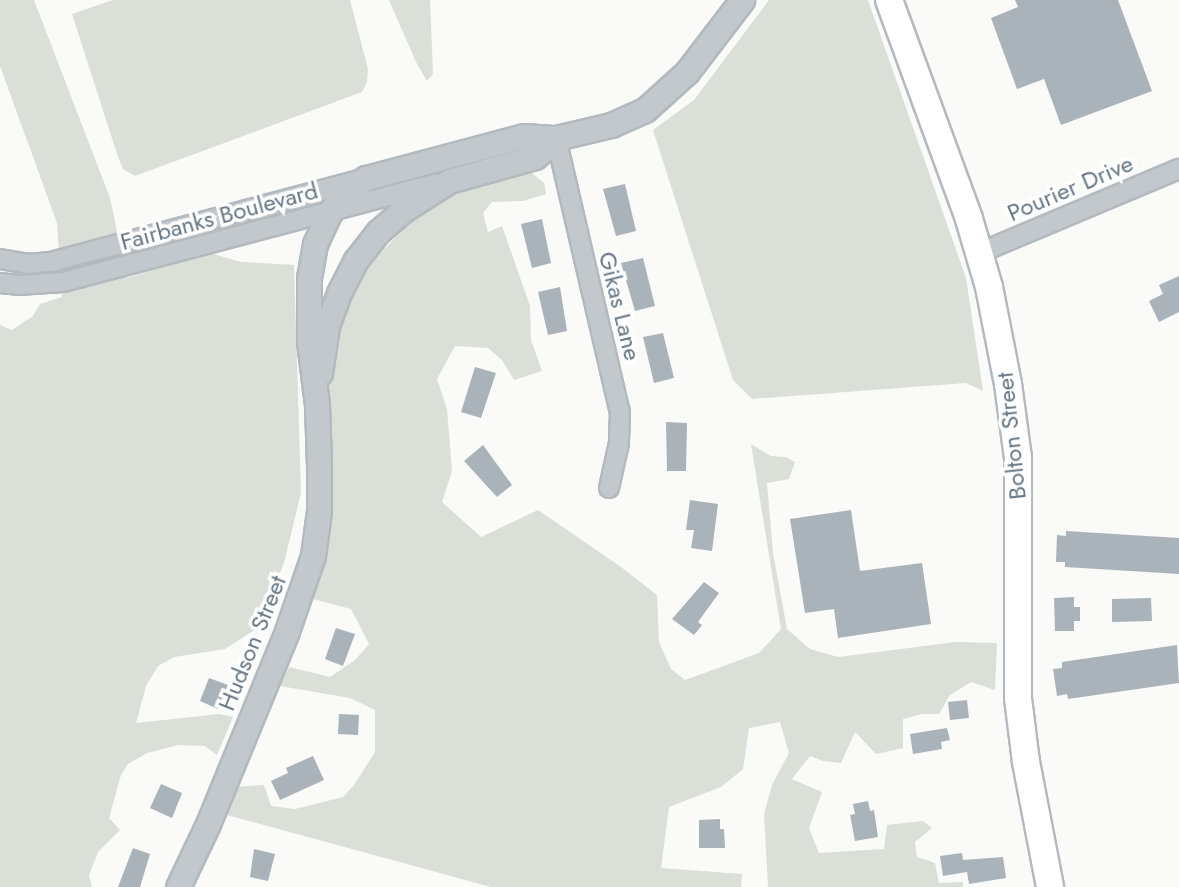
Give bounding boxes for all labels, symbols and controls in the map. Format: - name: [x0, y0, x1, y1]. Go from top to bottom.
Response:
- street label: Pourier Drive: [1003, 149, 1137, 227]
- street label: Fairbanks Boulevard: [117, 176, 321, 256]
- street label: Gikas Lane: [593, 249, 647, 363]
- street label: Bolton Street: [990, 371, 1032, 501]
- street label: Hudson Street: [212, 571, 292, 715]

